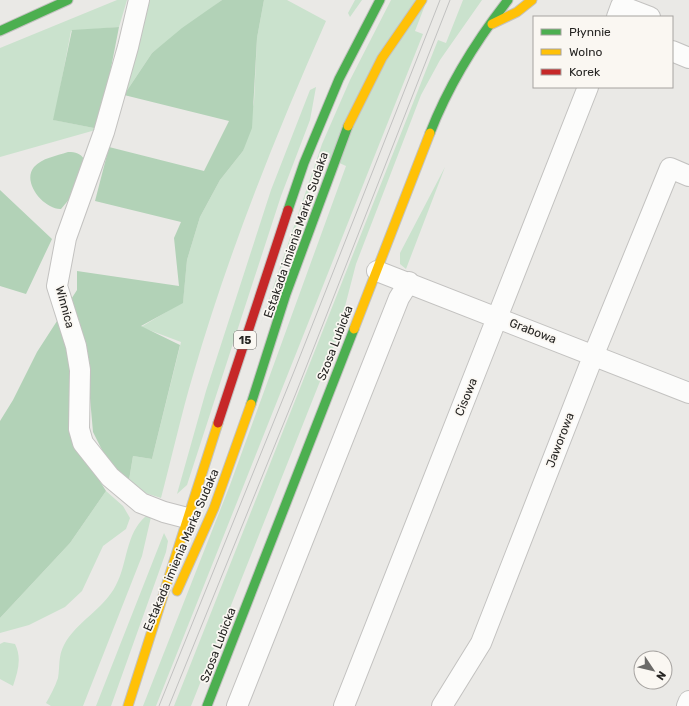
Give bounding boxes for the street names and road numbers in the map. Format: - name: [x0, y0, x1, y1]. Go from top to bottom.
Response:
- street label: Estakada imienia Marka Sudaka: [261, 150, 331, 320]
- street label: Winnica: [53, 284, 77, 330]
- street label: Szosa Lubicka: [314, 304, 356, 382]
- street label: Grabowa: [508, 316, 558, 346]
- road number: 15: [234, 331, 256, 349]
- street label: Cisowa: [452, 376, 480, 418]
- street label: Jaworowa: [543, 411, 577, 469]
- street label: Estakada imienia Marka Sudaka: [140, 467, 222, 633]
- street label: Szosa Lubicka: [197, 606, 239, 684]

